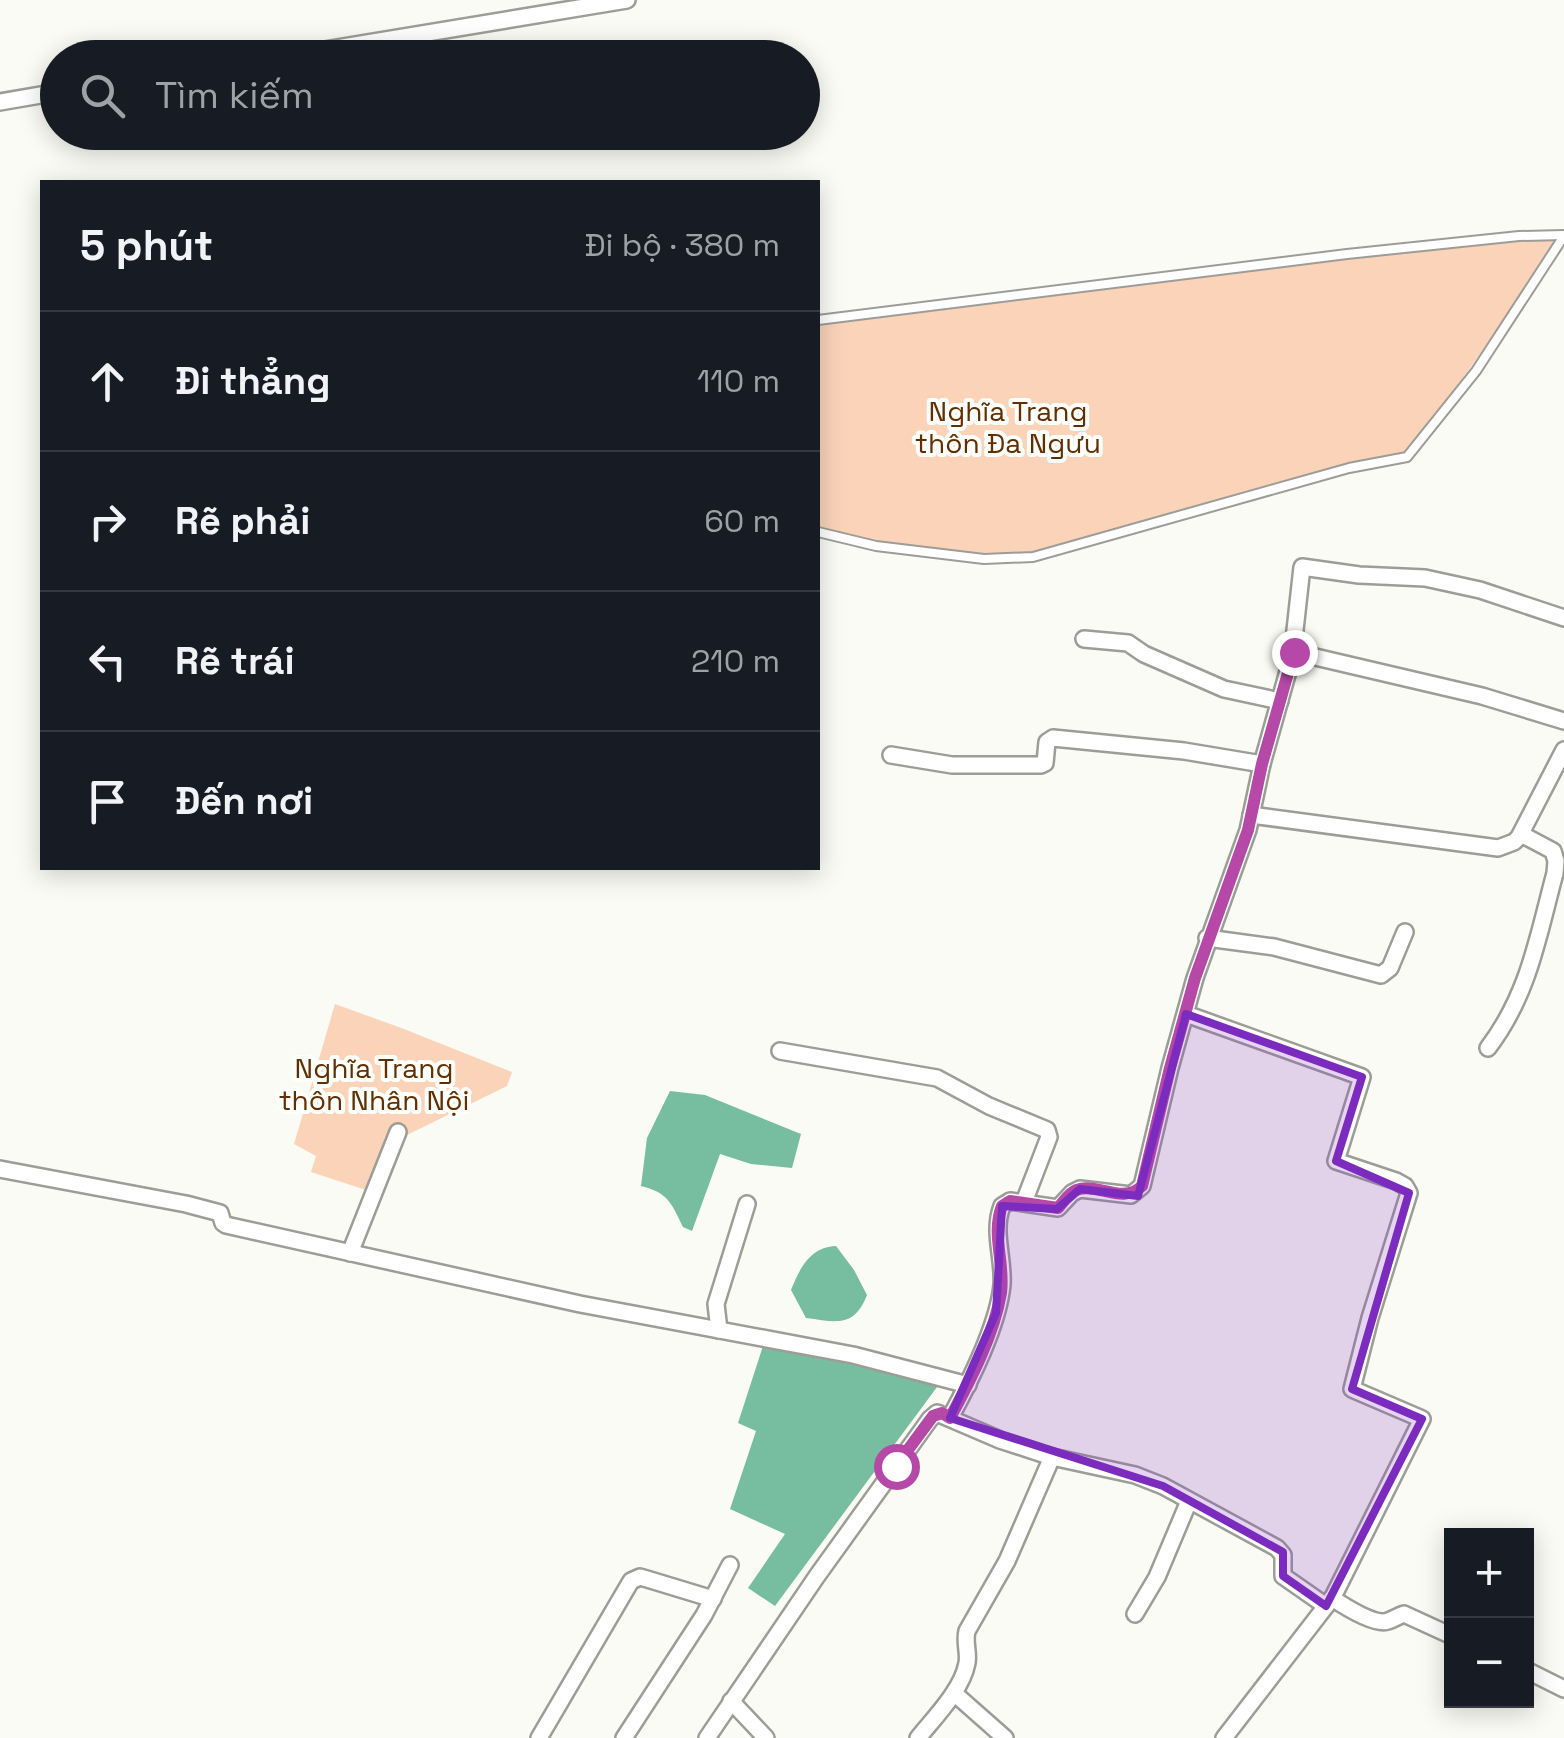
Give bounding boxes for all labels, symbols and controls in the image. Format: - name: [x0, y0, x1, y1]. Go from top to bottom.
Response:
- search box: [40, 40, 820, 150]
- icon: search: [75, 68, 130, 123]
- text: Tìm kiếm: [155, 71, 314, 119]
- text: 5 phút: [80, 219, 213, 272]
- text: Đi bộ · 380 m: [584, 225, 780, 265]
- icon: ahead: [80, 354, 135, 409]
- text: Đi thẳng: [175, 357, 330, 405]
- text: 110 m: [697, 361, 780, 401]
- park label: Nghĩa Trang thôn Đa Ngưu: [915, 393, 1101, 461]
- icon: right: [80, 494, 135, 549]
- text: Rẽ phải: [175, 497, 310, 545]
- text: 60 m: [704, 501, 780, 541]
- route end: [1272, 630, 1318, 676]
- icon: left: [80, 634, 135, 689]
- text: Rẽ trái: [175, 637, 295, 685]
- text: 210 m: [691, 641, 780, 681]
- icon: arrive: [80, 774, 135, 829]
- text: Đến nơi: [175, 777, 313, 825]
- park label: Nghĩa Trang thôn Nhân Nội: [279, 1050, 469, 1118]
- route start: [874, 1444, 920, 1490]
- map controls: [1444, 1528, 1534, 1708]
- button: +: [1444, 1528, 1534, 1618]
- button: −: [1444, 1618, 1534, 1708]

